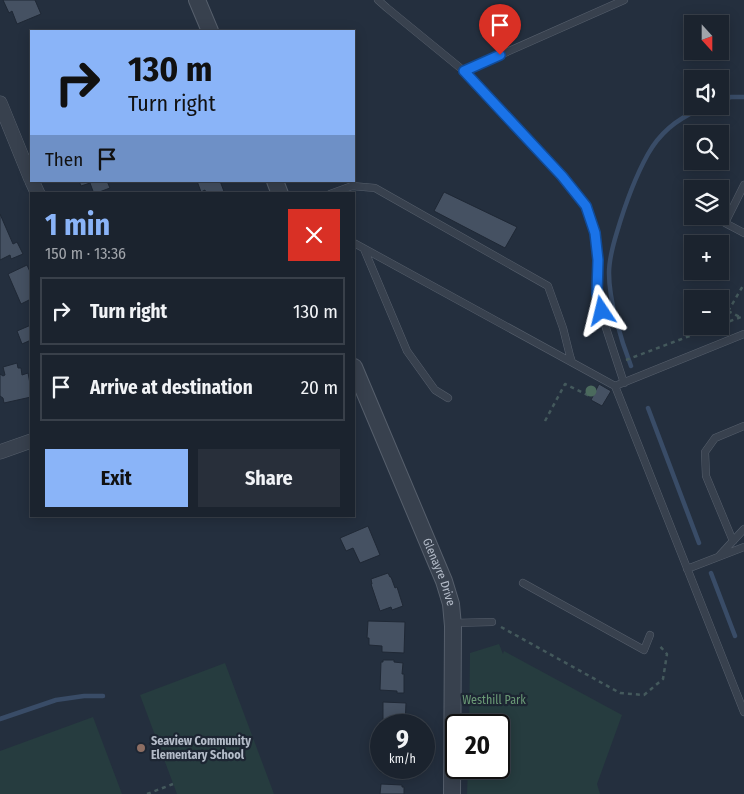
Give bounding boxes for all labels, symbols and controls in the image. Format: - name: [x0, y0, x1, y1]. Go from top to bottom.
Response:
- pin: [479, 4, 521, 55]
- icon: arrive: [486, 11, 514, 39]
- north arrow: [684, 15, 729, 60]
- map controls: [684, 15, 729, 335]
- text: 130 m: [128, 48, 212, 90]
- icon: right: [45, 50, 110, 115]
- button: sound: [684, 70, 729, 115]
- text: Turn right: [128, 90, 216, 117]
- button: search: [684, 125, 729, 170]
- icon: arrive: [93, 145, 121, 173]
- text: Then: [45, 148, 83, 171]
- button: layers: [684, 180, 729, 225]
- text: 1 min: [45, 207, 110, 243]
- button: close: [288, 209, 340, 261]
- button: +: [684, 235, 729, 280]
- text: 150 m · 13:36: [45, 244, 126, 263]
- position arrow: [575, 284, 627, 336]
- button: −: [684, 290, 729, 335]
- icon: right: [47, 297, 75, 325]
- text: Turn right: [90, 300, 167, 323]
- text: 130 m: [293, 300, 338, 323]
- icon: arrive: [47, 373, 75, 401]
- text: Arrive at destination: [90, 376, 253, 399]
- text: 20 m: [301, 376, 338, 399]
- button: Exit: [45, 449, 188, 507]
- button: Share: [198, 449, 340, 507]
- street label: Glenayre Drive: [420, 536, 458, 608]
- park label: Westhill Park: [462, 693, 526, 707]
- speed limit sign: 20: [445, 714, 510, 779]
- text: 9: [396, 725, 409, 755]
- place label: Seaview Community Elementary School: [151, 734, 251, 762]
- marker: Seaview Community Elementary School: [135, 742, 147, 754]
- text: km/h: [389, 752, 416, 766]

